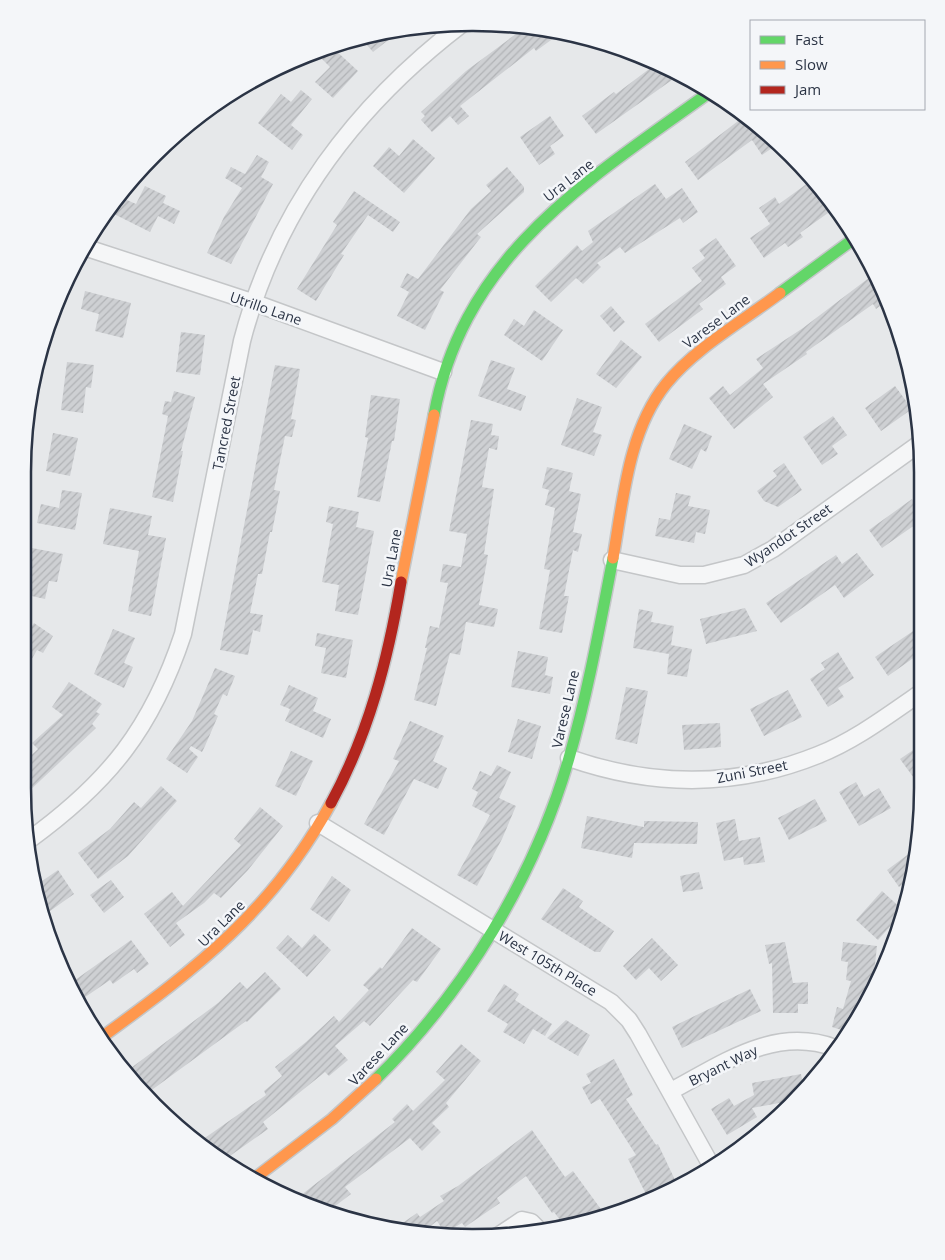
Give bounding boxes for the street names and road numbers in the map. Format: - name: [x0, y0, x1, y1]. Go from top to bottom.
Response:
- street label: Ura Lane: [539, 154, 597, 206]
- street label: Utrillo Lane: [227, 287, 305, 329]
- street label: Varese Lane: [679, 289, 754, 352]
- street label: Tancred Street: [208, 374, 244, 472]
- street label: Wyandot Street: [741, 499, 835, 571]
- street label: Ura Lane: [377, 527, 405, 589]
- street label: Varese Lane: [547, 668, 583, 750]
- street label: Zuni Street: [715, 755, 789, 787]
- street label: Ura Lane: [193, 895, 249, 951]
- street label: West 105th Place: [495, 926, 601, 1000]
- street label: Varese Lane: [344, 1018, 412, 1090]
- street label: Bryant Way: [685, 1040, 762, 1090]

